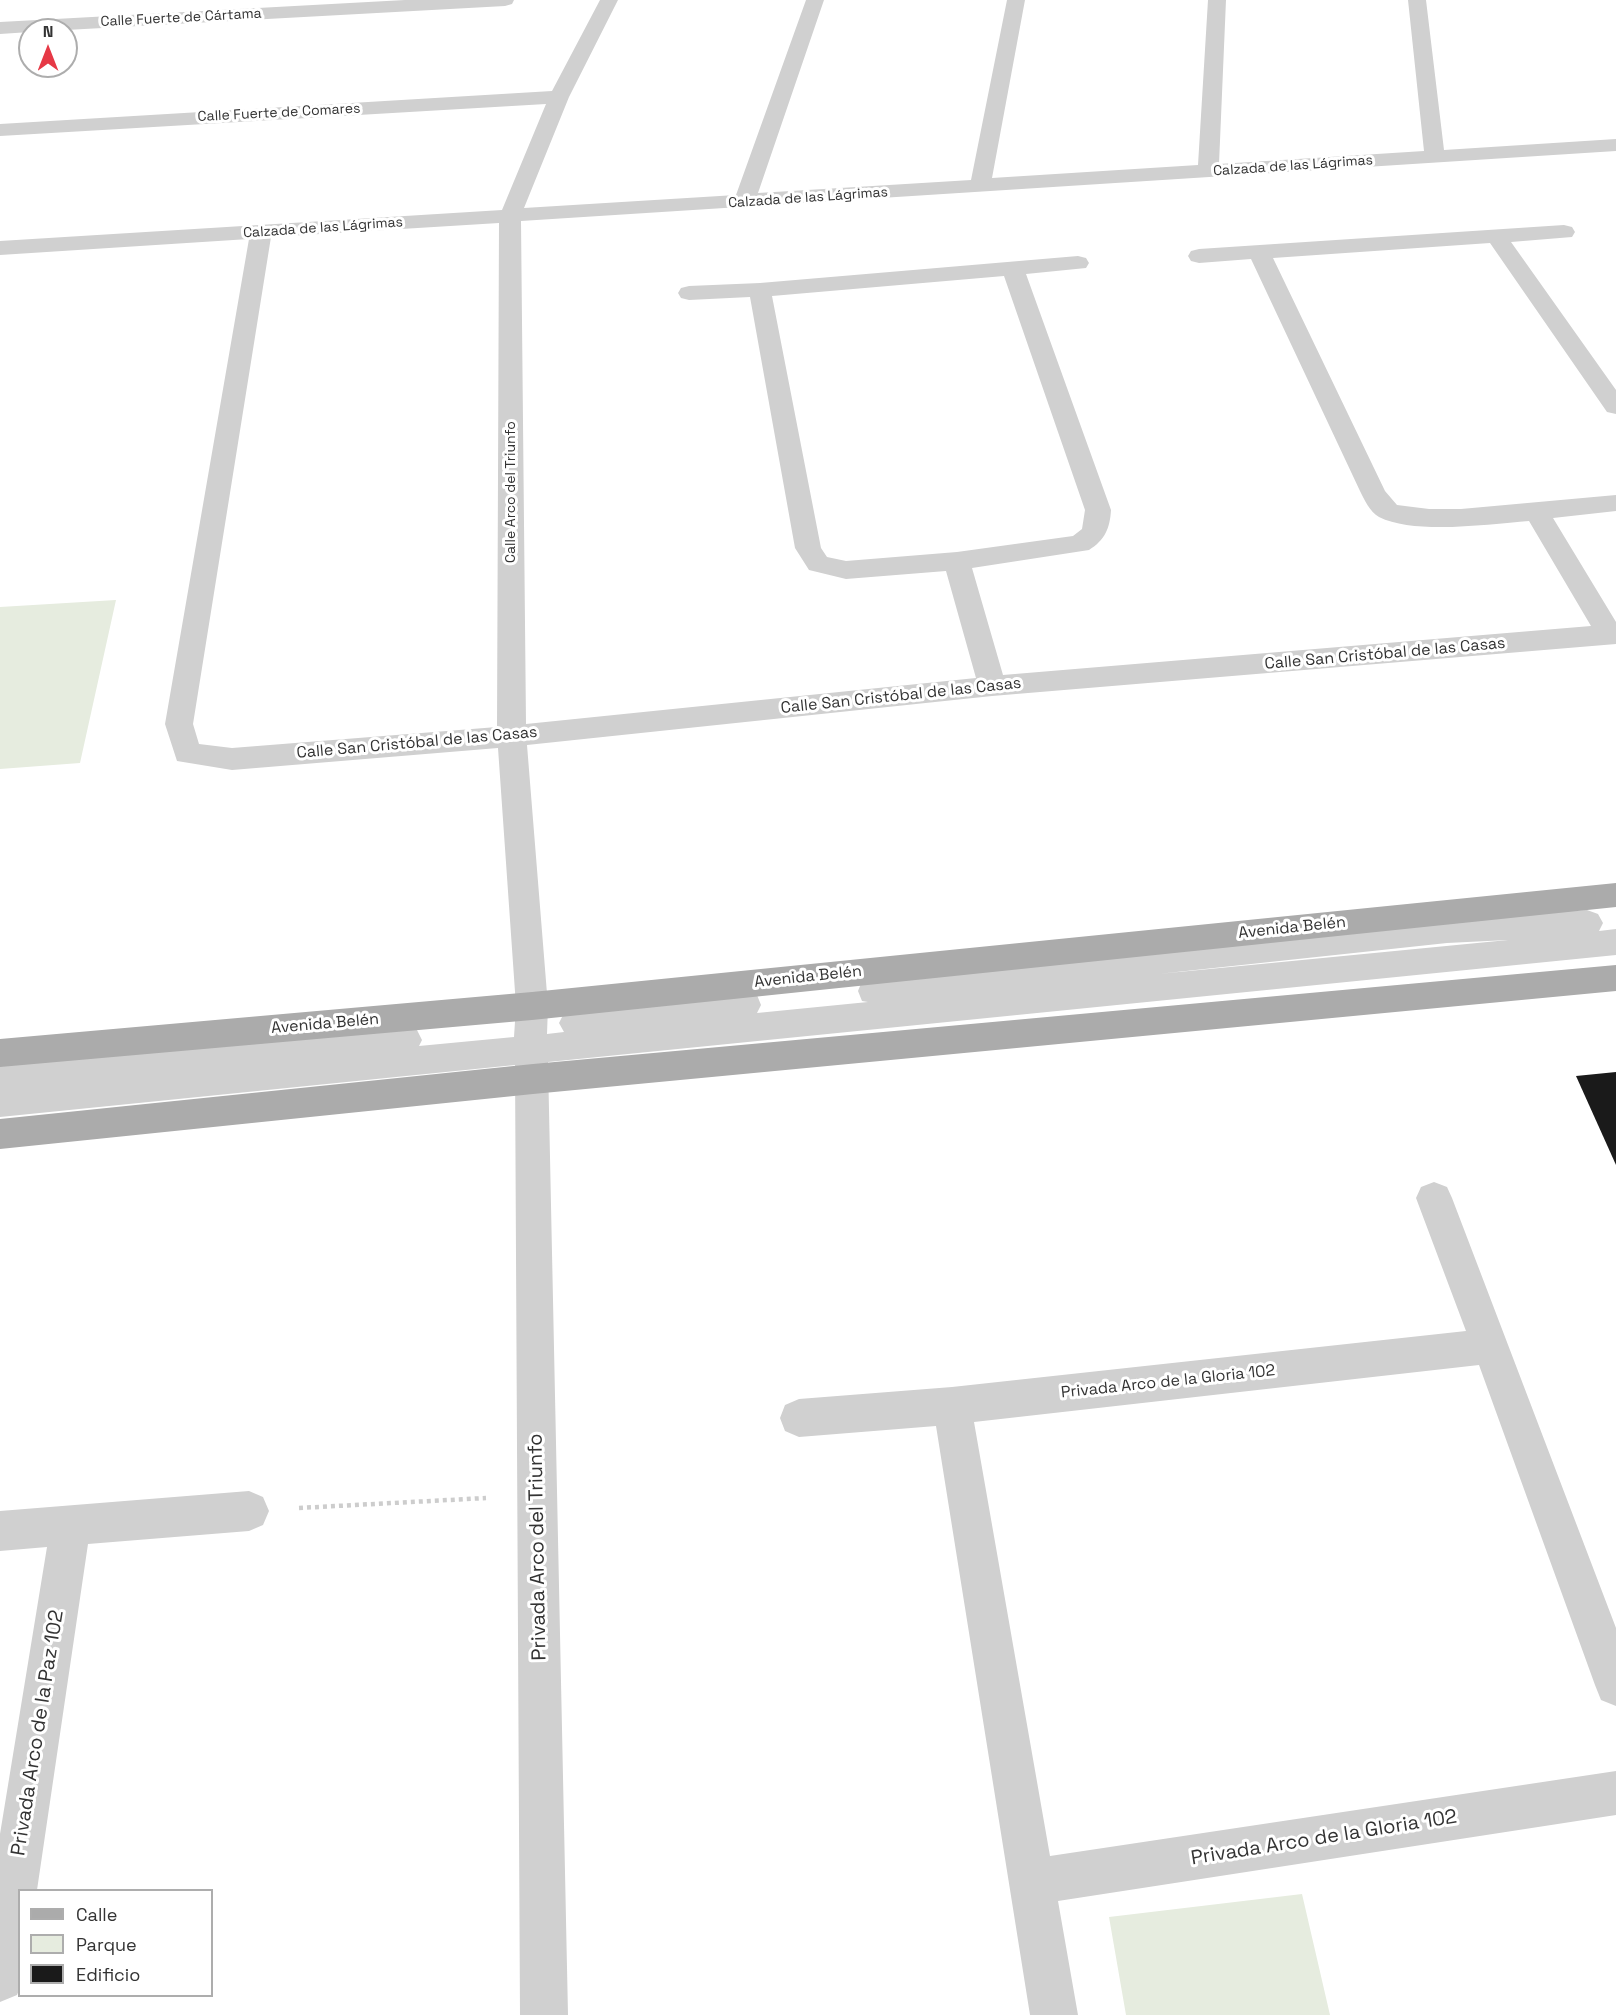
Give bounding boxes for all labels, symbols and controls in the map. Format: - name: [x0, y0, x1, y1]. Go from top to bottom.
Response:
- street label: Calle Fuerte de Cártama: [100, 5, 262, 31]
- north arrow: [18, 18, 78, 78]
- text: N: [43, 21, 53, 42]
- street label: Calle Fuerte de Comares: [197, 100, 361, 126]
- street label: Calzada de las Lágrimas: [1213, 152, 1373, 180]
- street label: Calzada de las Lágrimas: [728, 184, 888, 212]
- street label: Calzada de las Lágrimas: [243, 214, 403, 242]
- street label: Calle Arco del Triunfo: [503, 421, 519, 563]
- street label: Calle San Cristóbal de las Casas: [1264, 634, 1506, 674]
- street label: Calle San Cristóbal de las Casas: [780, 674, 1022, 718]
- street label: Calle San Cristóbal de las Casas: [296, 723, 538, 763]
- street label: Avenida Belén: [1237, 913, 1347, 943]
- street label: Avenida Belén: [753, 962, 863, 992]
- street label: Avenida Belén: [270, 1010, 380, 1038]
- street label: Privada Arco de la Gloria 102: [1060, 1361, 1276, 1403]
- street label: Privada Arco del Triunfo: [524, 1433, 552, 1661]
- street label: Privada Arco de la Paz 102: [7, 1608, 69, 1858]
- street label: Privada Arco de la Gloria 102: [1189, 1805, 1459, 1871]
- legend: [18, 1889, 213, 1997]
- text: Calle: [76, 1903, 117, 1926]
- text: Parque: [76, 1933, 137, 1956]
- text: Edificio: [76, 1963, 140, 1986]

